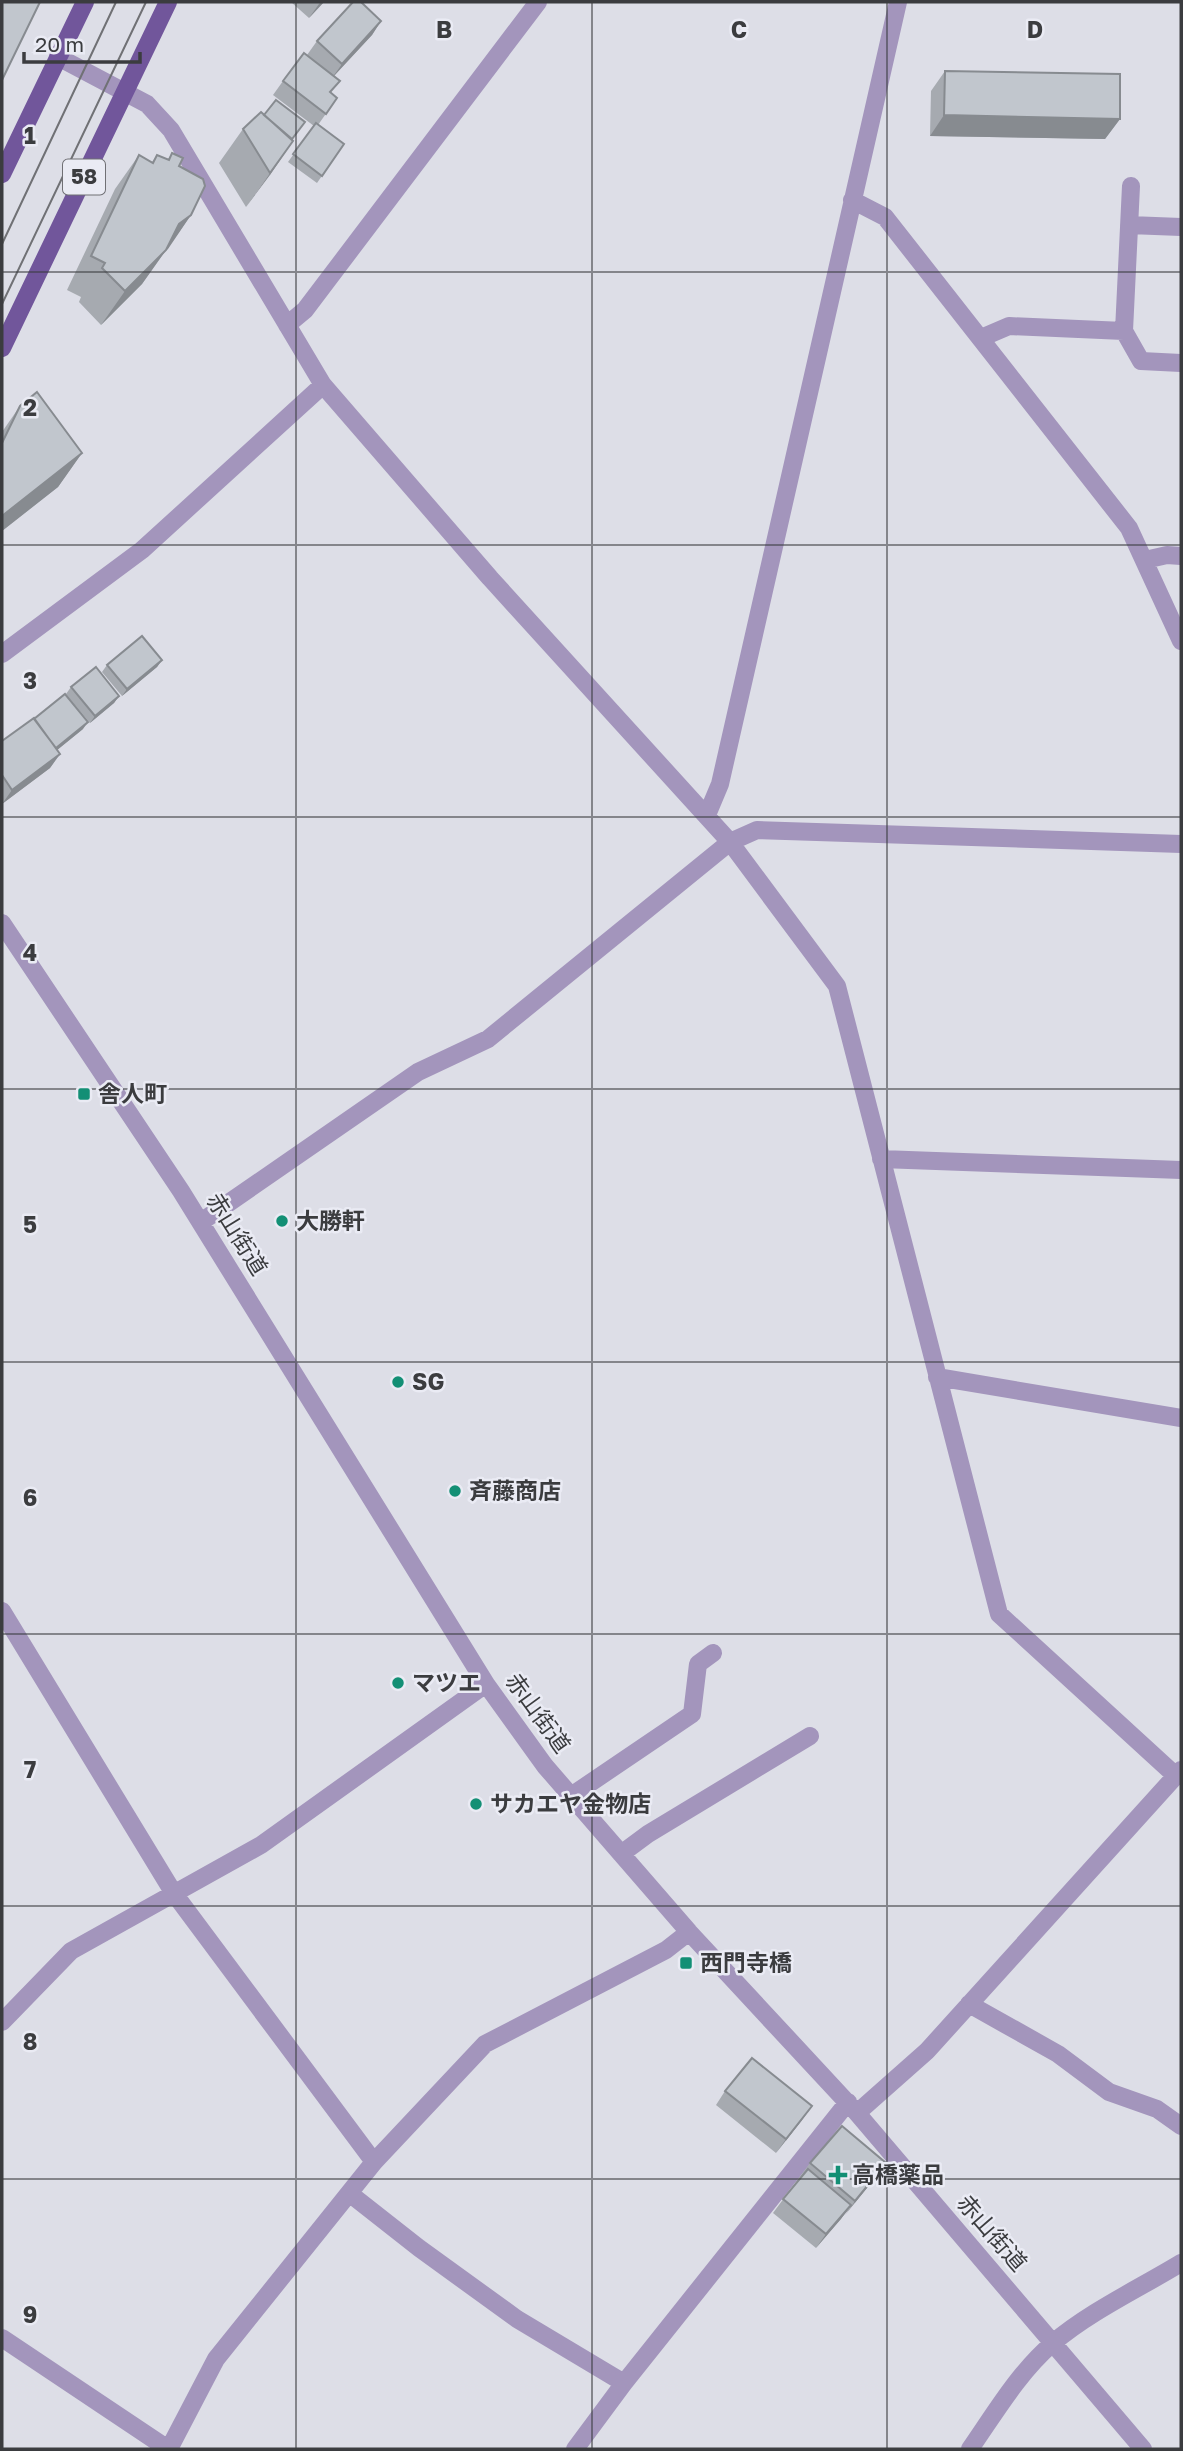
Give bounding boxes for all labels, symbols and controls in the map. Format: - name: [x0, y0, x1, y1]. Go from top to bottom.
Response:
- text: B: [436, 15, 452, 43]
- text: C: [731, 15, 747, 43]
- text: D: [1027, 15, 1043, 43]
- scale bar: [24, 21, 140, 65]
- text: 20 m: [35, 31, 84, 57]
- text: 1: [24, 121, 36, 149]
- road number: 58: [63, 160, 105, 194]
- text: 2: [23, 393, 37, 421]
- text: 3: [23, 666, 37, 694]
- text: 4: [23, 938, 37, 966]
- place label: 舎人町: [98, 1079, 167, 1107]
- marker: 舎人町: [76, 1086, 92, 1102]
- street label: 赤山街道: [202, 1187, 274, 1280]
- place label: 大勝軒: [296, 1206, 365, 1234]
- text: 5: [23, 1210, 37, 1238]
- marker: 大勝軒: [274, 1213, 290, 1229]
- place label: SG: [412, 1367, 444, 1395]
- marker: SG: [390, 1374, 406, 1390]
- place label: 斉藤商店: [469, 1476, 561, 1504]
- text: 6: [23, 1483, 37, 1511]
- marker: 斉藤商店: [447, 1483, 463, 1499]
- street label: 赤山街道: [500, 1667, 577, 1758]
- place label: マツエ: [412, 1668, 481, 1696]
- marker: マツエ: [390, 1675, 406, 1691]
- text: 7: [24, 1755, 36, 1783]
- place label: サカエヤ金物店: [490, 1789, 651, 1817]
- marker: サカエヤ金物店: [468, 1796, 484, 1812]
- place label: 西門寺橋: [700, 1948, 792, 1976]
- marker: 西門寺橋: [678, 1955, 694, 1971]
- text: 8: [23, 2027, 37, 2055]
- place label: 高橋薬品: [852, 2160, 944, 2188]
- marker: 高橋薬品: [830, 2167, 846, 2183]
- street label: 赤山街道: [952, 2188, 1033, 2276]
- text: 9: [23, 2300, 37, 2328]

